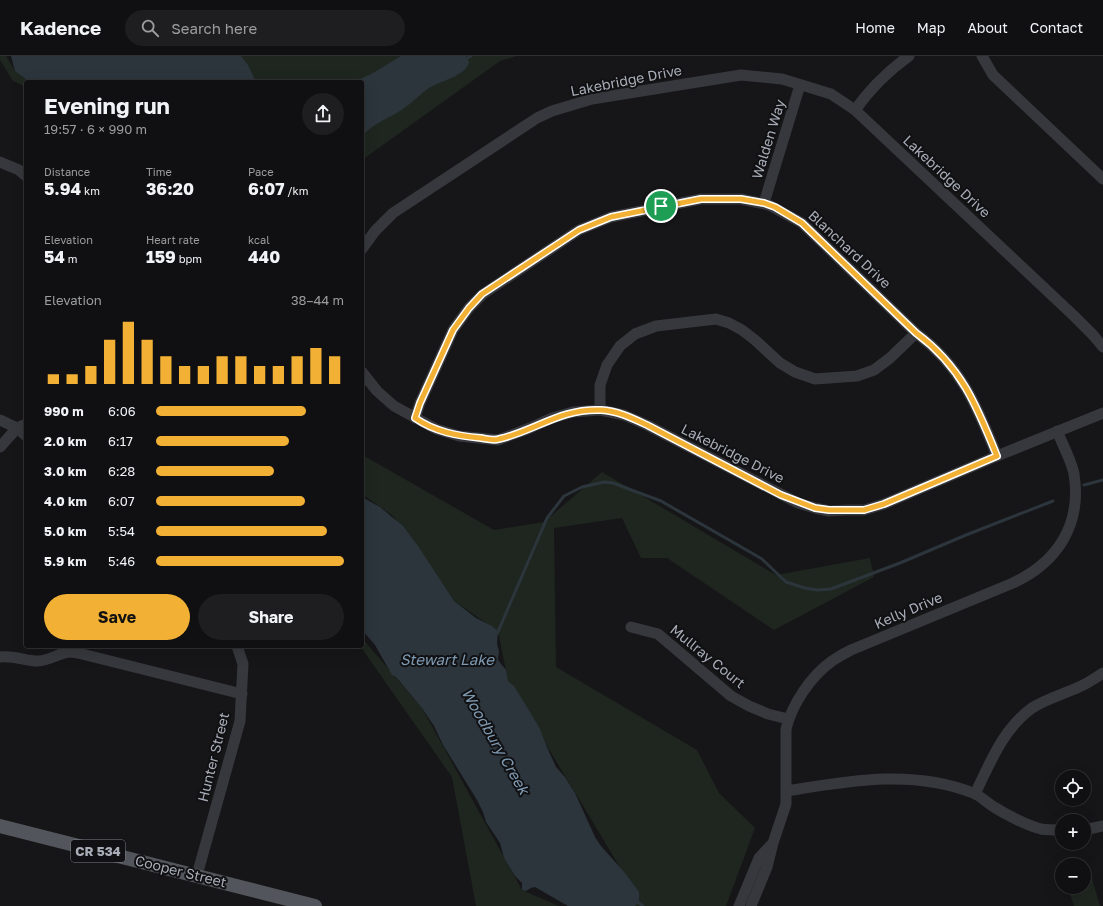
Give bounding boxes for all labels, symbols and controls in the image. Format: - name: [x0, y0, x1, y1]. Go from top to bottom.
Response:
- search box: [125, 10, 405, 46]
- text: Kadence: [20, 16, 101, 39]
- icon: search: [139, 17, 161, 39]
- text: Search here: [171, 19, 257, 37]
- text: Home: [855, 19, 895, 36]
- text: Map: [917, 19, 945, 36]
- text: About: [967, 19, 1008, 36]
- text: Contact: [1030, 19, 1083, 36]
- street label: Lakebridge Drive: [569, 61, 683, 99]
- text: Evening run: [44, 92, 170, 119]
- button: share: [302, 93, 344, 135]
- street label: Walden Way: [748, 97, 788, 181]
- text: 19:57 · 6 × 990 m: [44, 121, 147, 137]
- street label: Lakebridge Drive: [900, 131, 994, 221]
- text: Distance: [44, 165, 90, 178]
- text: Time: [146, 165, 172, 178]
- text: Pace: [248, 165, 274, 178]
- text: 5.94: [44, 178, 81, 199]
- text: 36:20: [146, 178, 194, 199]
- text: 6:07: [248, 178, 285, 199]
- text: km: [81, 184, 100, 197]
- text: /km: [285, 184, 309, 197]
- pin: [644, 189, 678, 223]
- icon: arrive: [650, 195, 672, 217]
- street label: Blanchard Drive: [805, 206, 895, 292]
- text: Elevation: [44, 233, 93, 246]
- text: Heart rate: [146, 233, 200, 246]
- text: kcal: [248, 233, 270, 246]
- text: 54: [44, 246, 65, 267]
- text: 159: [146, 246, 176, 267]
- text: 440: [248, 246, 280, 267]
- text: m: [65, 252, 78, 265]
- text: bpm: [176, 252, 202, 265]
- text: Elevation: [44, 292, 102, 308]
- text: 38–44 m: [291, 292, 344, 308]
- text: 990 m: [44, 403, 84, 419]
- text: 6:06: [108, 403, 136, 419]
- street label: Lakebridge Drive: [679, 420, 787, 486]
- text: 2.0 km: [44, 433, 87, 449]
- text: 6:17: [108, 433, 133, 449]
- text: 3.0 km: [44, 463, 87, 479]
- text: 6:28: [108, 463, 135, 479]
- text: 4.0 km: [44, 493, 87, 509]
- text: 6:07: [108, 493, 135, 509]
- text: 5.0 km: [44, 523, 87, 539]
- text: 5:54: [108, 523, 135, 539]
- text: 5.9 km: [44, 553, 87, 569]
- text: 5:46: [108, 553, 135, 569]
- street label: Kelly Drive: [871, 588, 945, 632]
- button: Save: [44, 594, 190, 640]
- button: Share: [198, 594, 344, 640]
- street label: Mullray Court: [667, 621, 749, 691]
- water label: Stewart Lake: [400, 650, 495, 668]
- water label: Woodbury Creek: [457, 685, 534, 799]
- street label: Hunter Street: [194, 710, 232, 804]
- map controls: [1055, 770, 1091, 894]
- button: locate: [1055, 770, 1091, 806]
- button: +: [1055, 814, 1091, 850]
- road number: CR 534: [71, 840, 125, 862]
- street label: Cooper Street: [134, 851, 228, 891]
- button: −: [1055, 858, 1091, 894]

